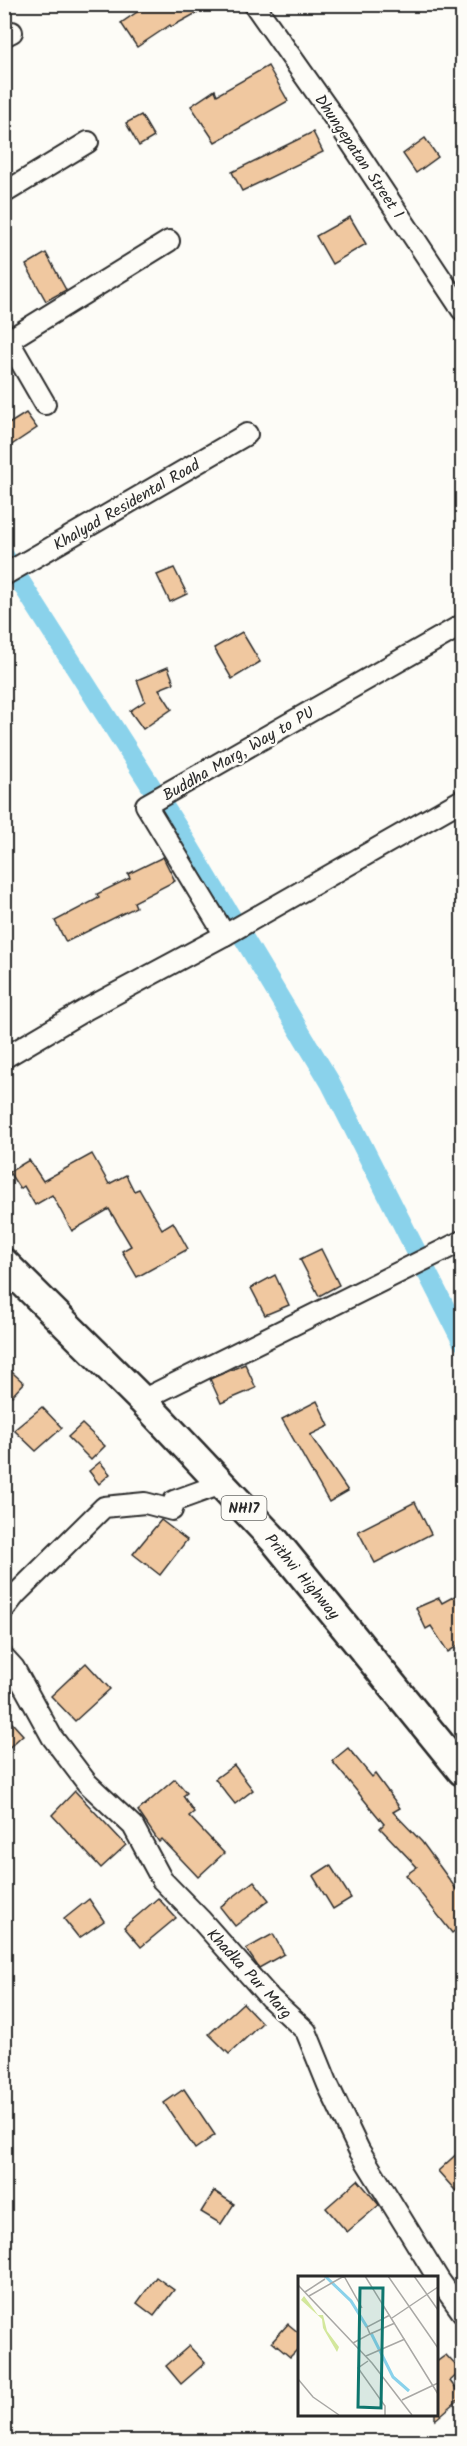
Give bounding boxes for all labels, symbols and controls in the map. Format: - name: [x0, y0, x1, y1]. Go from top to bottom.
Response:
- street label: Dhungepatan Street 1: [308, 89, 410, 224]
- street label: Khalyad Residental Road: [49, 453, 206, 558]
- street label: Buddha Marg, Way to PU: [158, 700, 320, 808]
- road number: NH17: [222, 1496, 266, 1520]
- street label: Prithvi Highway: [258, 1528, 346, 1626]
- street label: Khadka Pur Marg: [200, 1923, 298, 2025]
- inset map: [298, 2276, 437, 2416]

